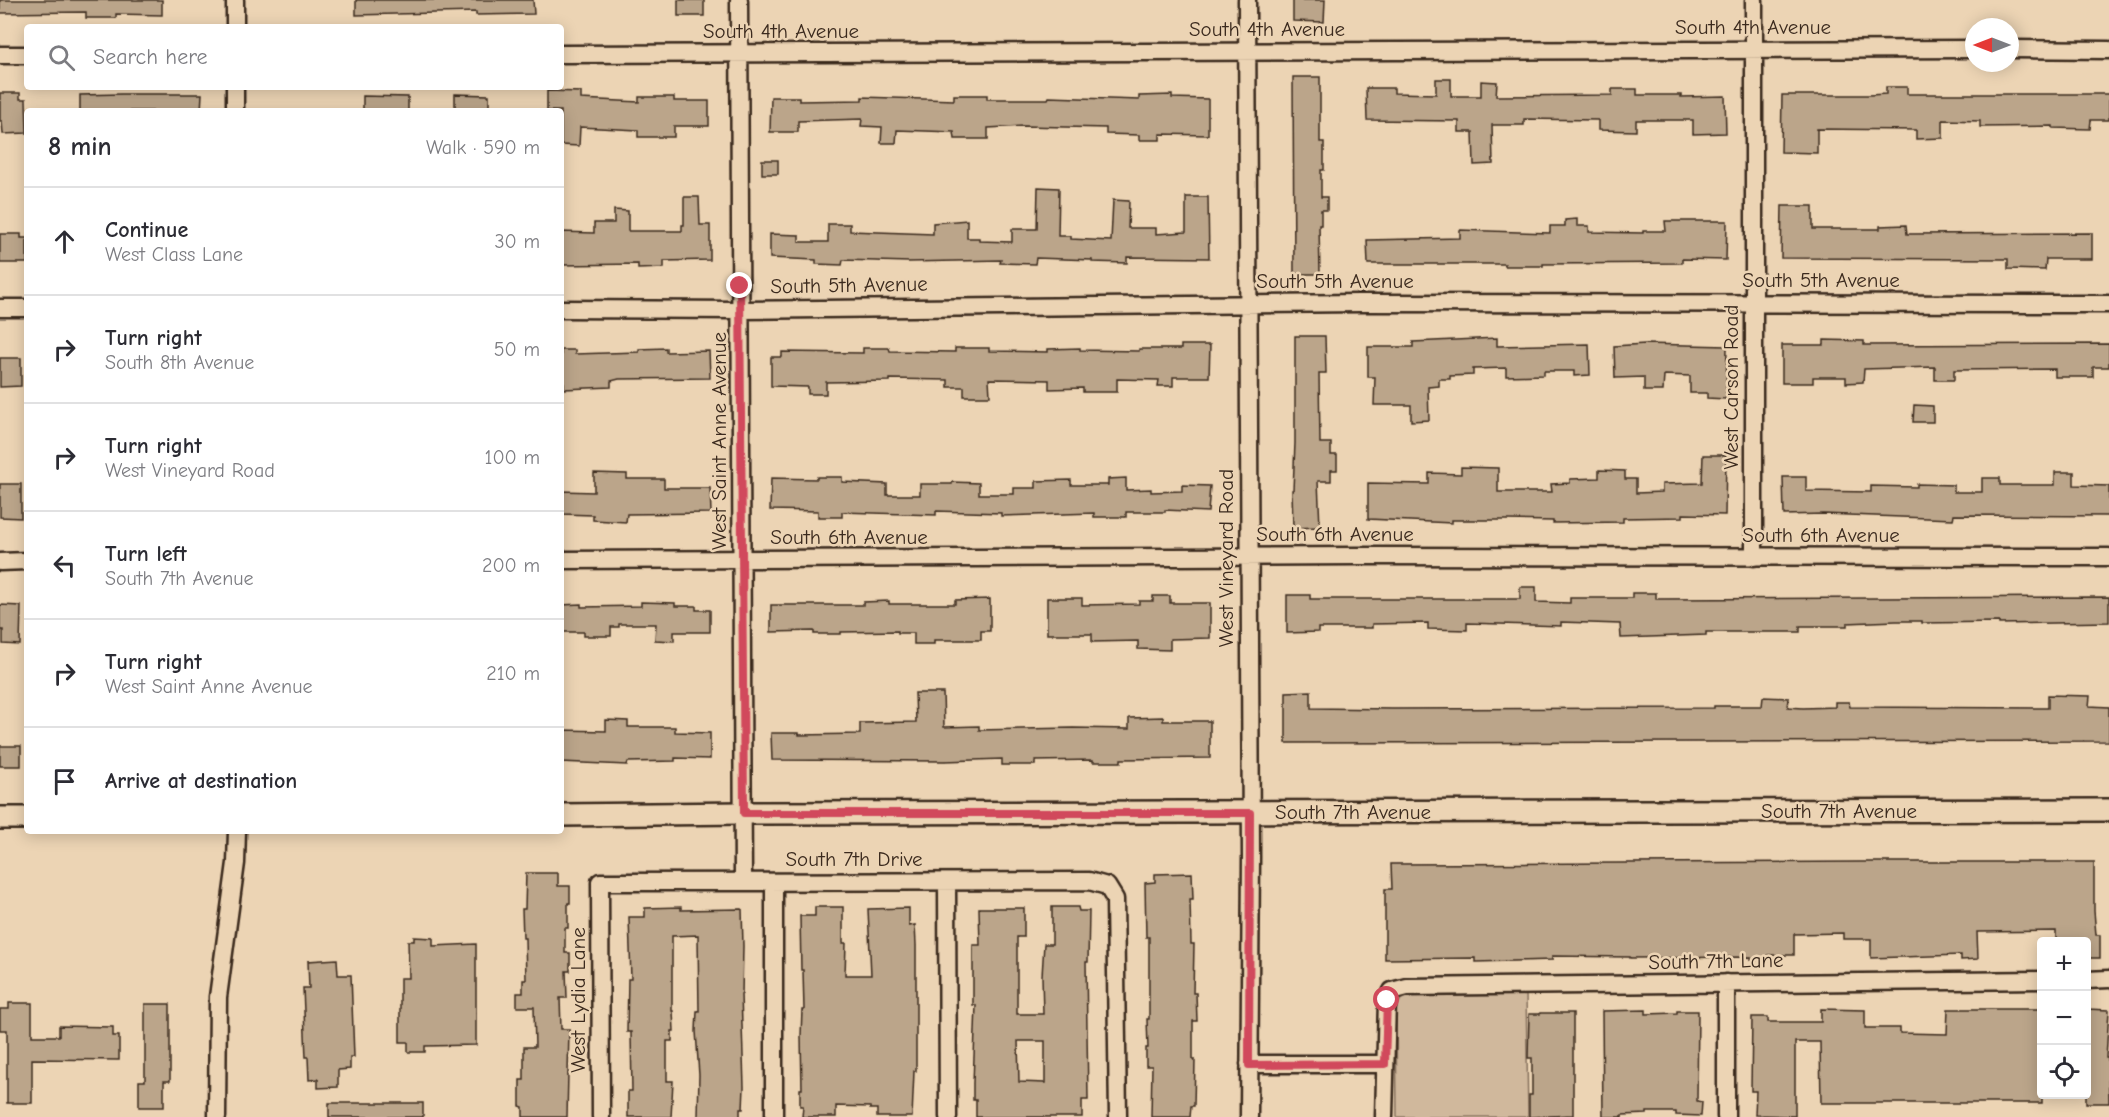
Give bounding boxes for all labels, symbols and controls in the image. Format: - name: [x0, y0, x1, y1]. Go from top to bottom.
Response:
- street label: South 4th Avenue: [1675, 15, 1831, 39]
- street label: South 4th Avenue: [1189, 17, 1345, 41]
- north arrow: [1965, 18, 2019, 72]
- street label: South 4th Avenue: [703, 19, 859, 43]
- search box: [24, 24, 564, 90]
- icon: search: [45, 41, 78, 74]
- text: Search here: [93, 44, 208, 70]
- text: 8 min: [48, 132, 112, 162]
- text: Walk · 590 m: [426, 136, 540, 159]
- text: Continue: [105, 217, 188, 243]
- icon: ahead: [48, 225, 81, 258]
- text: 30 m: [494, 230, 540, 253]
- text: West Class Lane: [105, 243, 243, 266]
- street label: South 5th Avenue: [1742, 268, 1900, 292]
- street label: South 5th Avenue: [1256, 269, 1414, 293]
- route end: [726, 272, 752, 298]
- street label: South 5th Avenue: [770, 272, 928, 298]
- street label: West Carson Road: [1719, 305, 1743, 469]
- text: Turn right: [105, 325, 202, 351]
- street label: West Saint Anne Avenue: [707, 332, 731, 550]
- icon: right: [48, 333, 81, 366]
- text: 50 m: [494, 338, 540, 361]
- text: South 8th Avenue: [105, 351, 254, 374]
- text: Turn right: [105, 433, 202, 459]
- icon: right: [48, 441, 81, 474]
- text: 100 m: [485, 446, 540, 469]
- text: West Vineyard Road: [105, 459, 275, 482]
- street label: West Vineyard Road: [1214, 469, 1238, 647]
- street label: South 6th Avenue: [1256, 522, 1414, 546]
- street label: South 6th Avenue: [1742, 523, 1900, 547]
- street label: South 6th Avenue: [770, 525, 928, 549]
- text: Turn left: [105, 541, 187, 567]
- icon: left: [48, 549, 81, 582]
- text: 200 m: [482, 554, 540, 577]
- text: South 7th Avenue: [105, 567, 253, 590]
- text: Turn right: [105, 649, 202, 675]
- icon: right: [48, 657, 81, 690]
- text: 210 m: [486, 662, 540, 685]
- text: West Saint Anne Avenue: [105, 675, 312, 698]
- icon: arrive: [48, 765, 81, 798]
- text: Arrive at destination: [105, 768, 297, 794]
- street label: South 7th Avenue: [1761, 799, 1917, 823]
- street label: South 7th Avenue: [1275, 800, 1431, 824]
- street label: South 7th Drive: [785, 847, 923, 871]
- street label: West Lydia Lane: [566, 927, 590, 1073]
- map controls: [2037, 937, 2091, 1099]
- button: +: [2037, 937, 2091, 991]
- street label: South 7th Lane: [1648, 948, 1784, 974]
- route start: [1373, 986, 1399, 1012]
- button: −: [2037, 991, 2091, 1045]
- button: locate: [2037, 1045, 2091, 1099]

